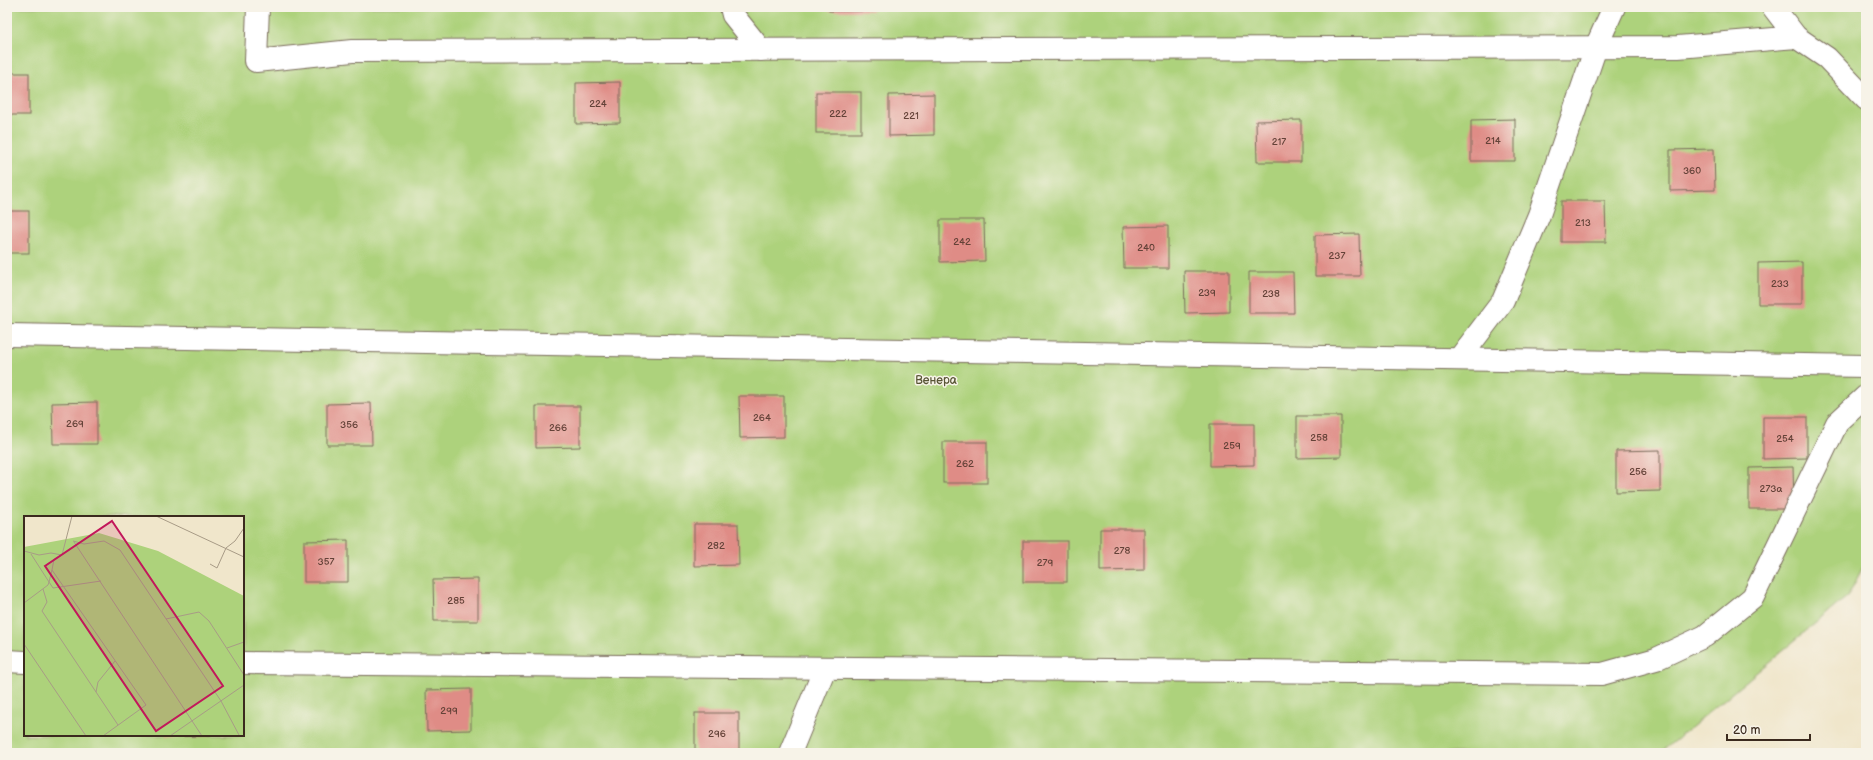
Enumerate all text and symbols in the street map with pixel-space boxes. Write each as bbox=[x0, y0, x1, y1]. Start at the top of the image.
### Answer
house number: 224 bbox=[589, 98, 607, 110]
house number: 222 bbox=[829, 108, 847, 120]
house number: 221 bbox=[903, 110, 919, 122]
house number: 214 bbox=[1485, 135, 1501, 147]
house number: 217 bbox=[1272, 136, 1286, 148]
house number: 360 bbox=[1683, 165, 1701, 177]
house number: 213 bbox=[1575, 217, 1591, 229]
house number: 242 bbox=[953, 236, 971, 248]
house number: 240 bbox=[1137, 242, 1155, 254]
house number: 237 bbox=[1329, 250, 1345, 262]
house number: 233 bbox=[1771, 278, 1789, 290]
house number: 239 bbox=[1198, 287, 1216, 299]
house number: 238 bbox=[1262, 288, 1280, 300]
park label: Венера bbox=[915, 373, 957, 388]
house number: 264 bbox=[753, 412, 771, 424]
house number: 269 bbox=[66, 418, 84, 430]
house number: 356 bbox=[340, 419, 358, 431]
house number: 266 bbox=[549, 422, 567, 434]
house number: 258 bbox=[1310, 432, 1328, 444]
house number: 254 bbox=[1776, 433, 1794, 445]
house number: 259 bbox=[1223, 440, 1241, 452]
house number: 262 bbox=[956, 458, 974, 470]
house number: 256 bbox=[1629, 466, 1647, 478]
house number: 273а bbox=[1760, 483, 1783, 495]
inset map bbox=[24, 516, 244, 736]
house number: 282 bbox=[707, 540, 725, 552]
house number: 278 bbox=[1114, 545, 1130, 557]
house number: 357 bbox=[318, 556, 334, 568]
house number: 279 bbox=[1037, 557, 1054, 569]
house number: 285 bbox=[447, 595, 465, 607]
house number: 299 bbox=[440, 705, 458, 717]
scale bar bbox=[1727, 716, 1810, 742]
text: 20 m bbox=[1733, 723, 1760, 738]
house number: 296 bbox=[708, 728, 726, 740]

